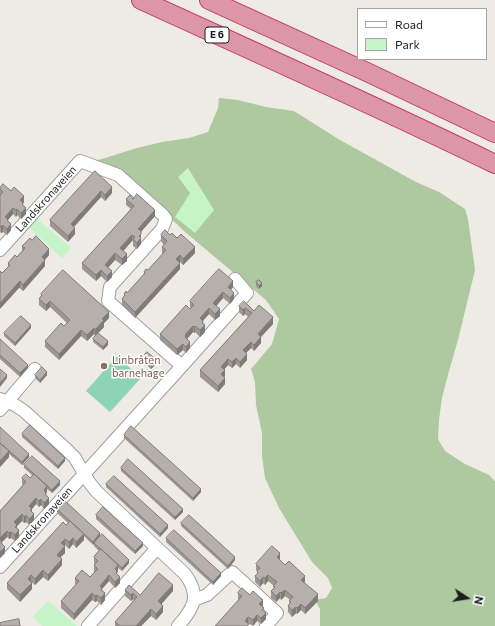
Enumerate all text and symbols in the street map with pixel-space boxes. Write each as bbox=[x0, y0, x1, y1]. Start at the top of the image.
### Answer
legend bbox=[357, 8, 487, 60]
text: Road bbox=[395, 17, 423, 31]
road number: E 6 bbox=[205, 27, 229, 43]
text: Park bbox=[395, 37, 420, 51]
street label: Landskronaveien bbox=[13, 163, 79, 235]
place label: Linbråten barnehage bbox=[112, 353, 164, 379]
marker: Linbråten barnehage bbox=[99, 361, 109, 371]
street label: Landskronaveien bbox=[9, 484, 75, 556]
north arrow bbox=[447, 578, 487, 618]
text: N bbox=[472, 595, 486, 606]

